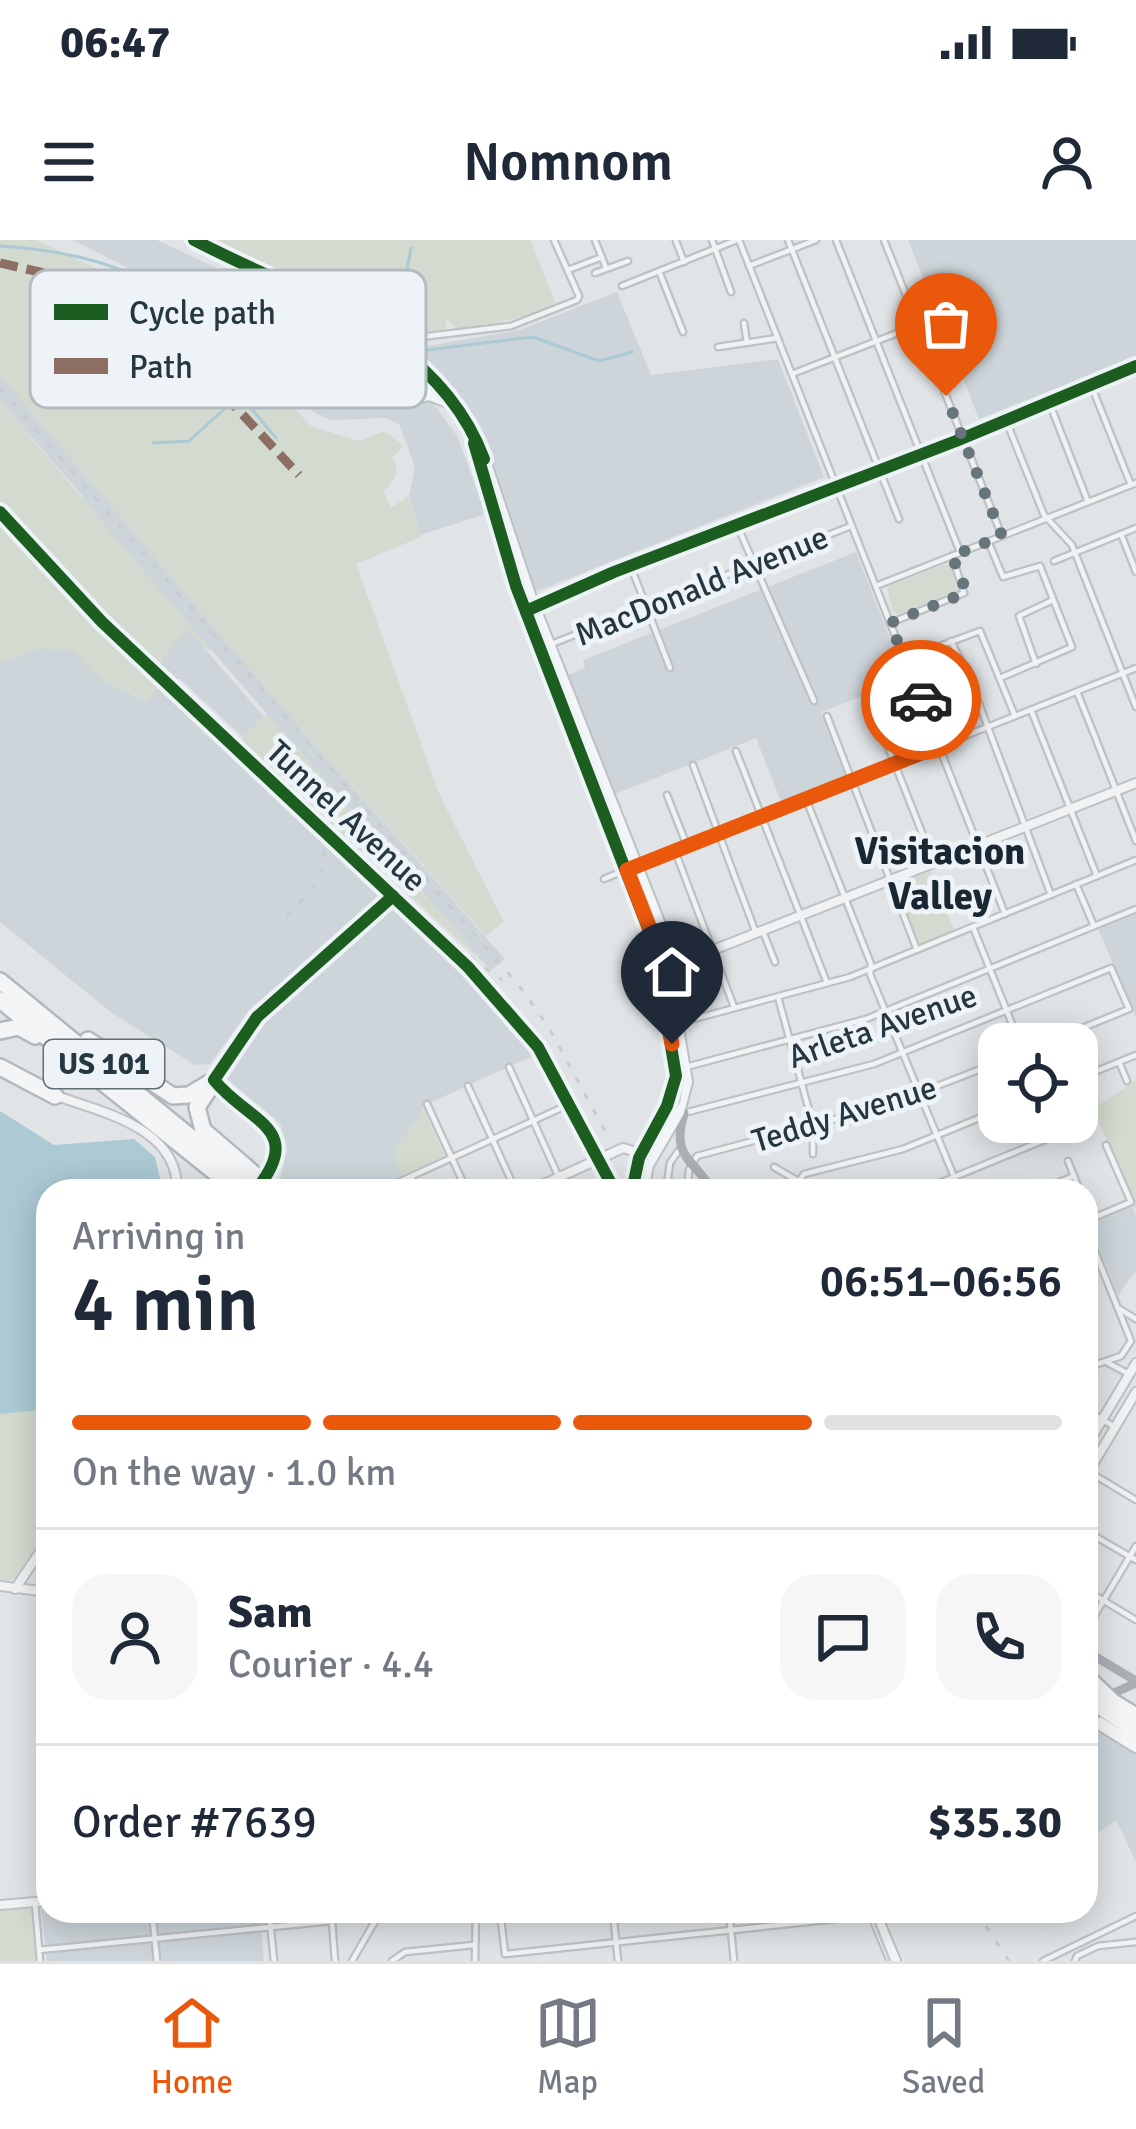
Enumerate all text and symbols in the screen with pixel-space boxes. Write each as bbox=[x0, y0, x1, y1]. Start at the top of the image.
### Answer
text: 06:47 bbox=[60, 15, 170, 70]
icon: menu bbox=[36, 129, 102, 195]
text: Nomnom bbox=[463, 129, 673, 196]
icon: person bbox=[1034, 129, 1100, 195]
legend bbox=[30, 270, 426, 408]
pin bbox=[895, 273, 997, 396]
icon: bag bbox=[913, 291, 979, 357]
text: Cycle path bbox=[129, 293, 276, 334]
text: Path bbox=[129, 347, 193, 388]
street label: MacDonald Avenue bbox=[569, 517, 834, 656]
courier bbox=[861, 640, 981, 760]
icon: car bbox=[888, 667, 954, 733]
street label: Tunnel Avenue bbox=[257, 731, 435, 901]
district label: Visitacion Valley bbox=[855, 827, 1025, 920]
pin bbox=[621, 921, 723, 1044]
icon: home bbox=[639, 939, 705, 1005]
street label: Arleta Avenue bbox=[783, 975, 982, 1078]
map controls bbox=[978, 1023, 1098, 1143]
button: locate bbox=[978, 1023, 1098, 1143]
road number: US 101 bbox=[44, 1040, 164, 1088]
street label: Teddy Avenue bbox=[747, 1067, 942, 1162]
text: Arriving in bbox=[72, 1212, 246, 1260]
text: 06:51–06:56 bbox=[820, 1254, 1062, 1309]
text: 4 min bbox=[72, 1257, 259, 1353]
text: On the way · 1.0 km bbox=[72, 1448, 396, 1496]
button: person bbox=[72, 1574, 198, 1700]
button: chat bbox=[780, 1574, 906, 1700]
button: phone bbox=[936, 1574, 1062, 1700]
text: Sam bbox=[228, 1585, 313, 1640]
text: Courier · 4.4 bbox=[228, 1640, 434, 1688]
text: Order #7639 bbox=[72, 1795, 317, 1850]
text: $35.30 bbox=[928, 1795, 1062, 1850]
tab: Home bbox=[151, 1990, 233, 2103]
tab: Map bbox=[535, 1990, 601, 2103]
tab: Saved bbox=[902, 1990, 985, 2103]

